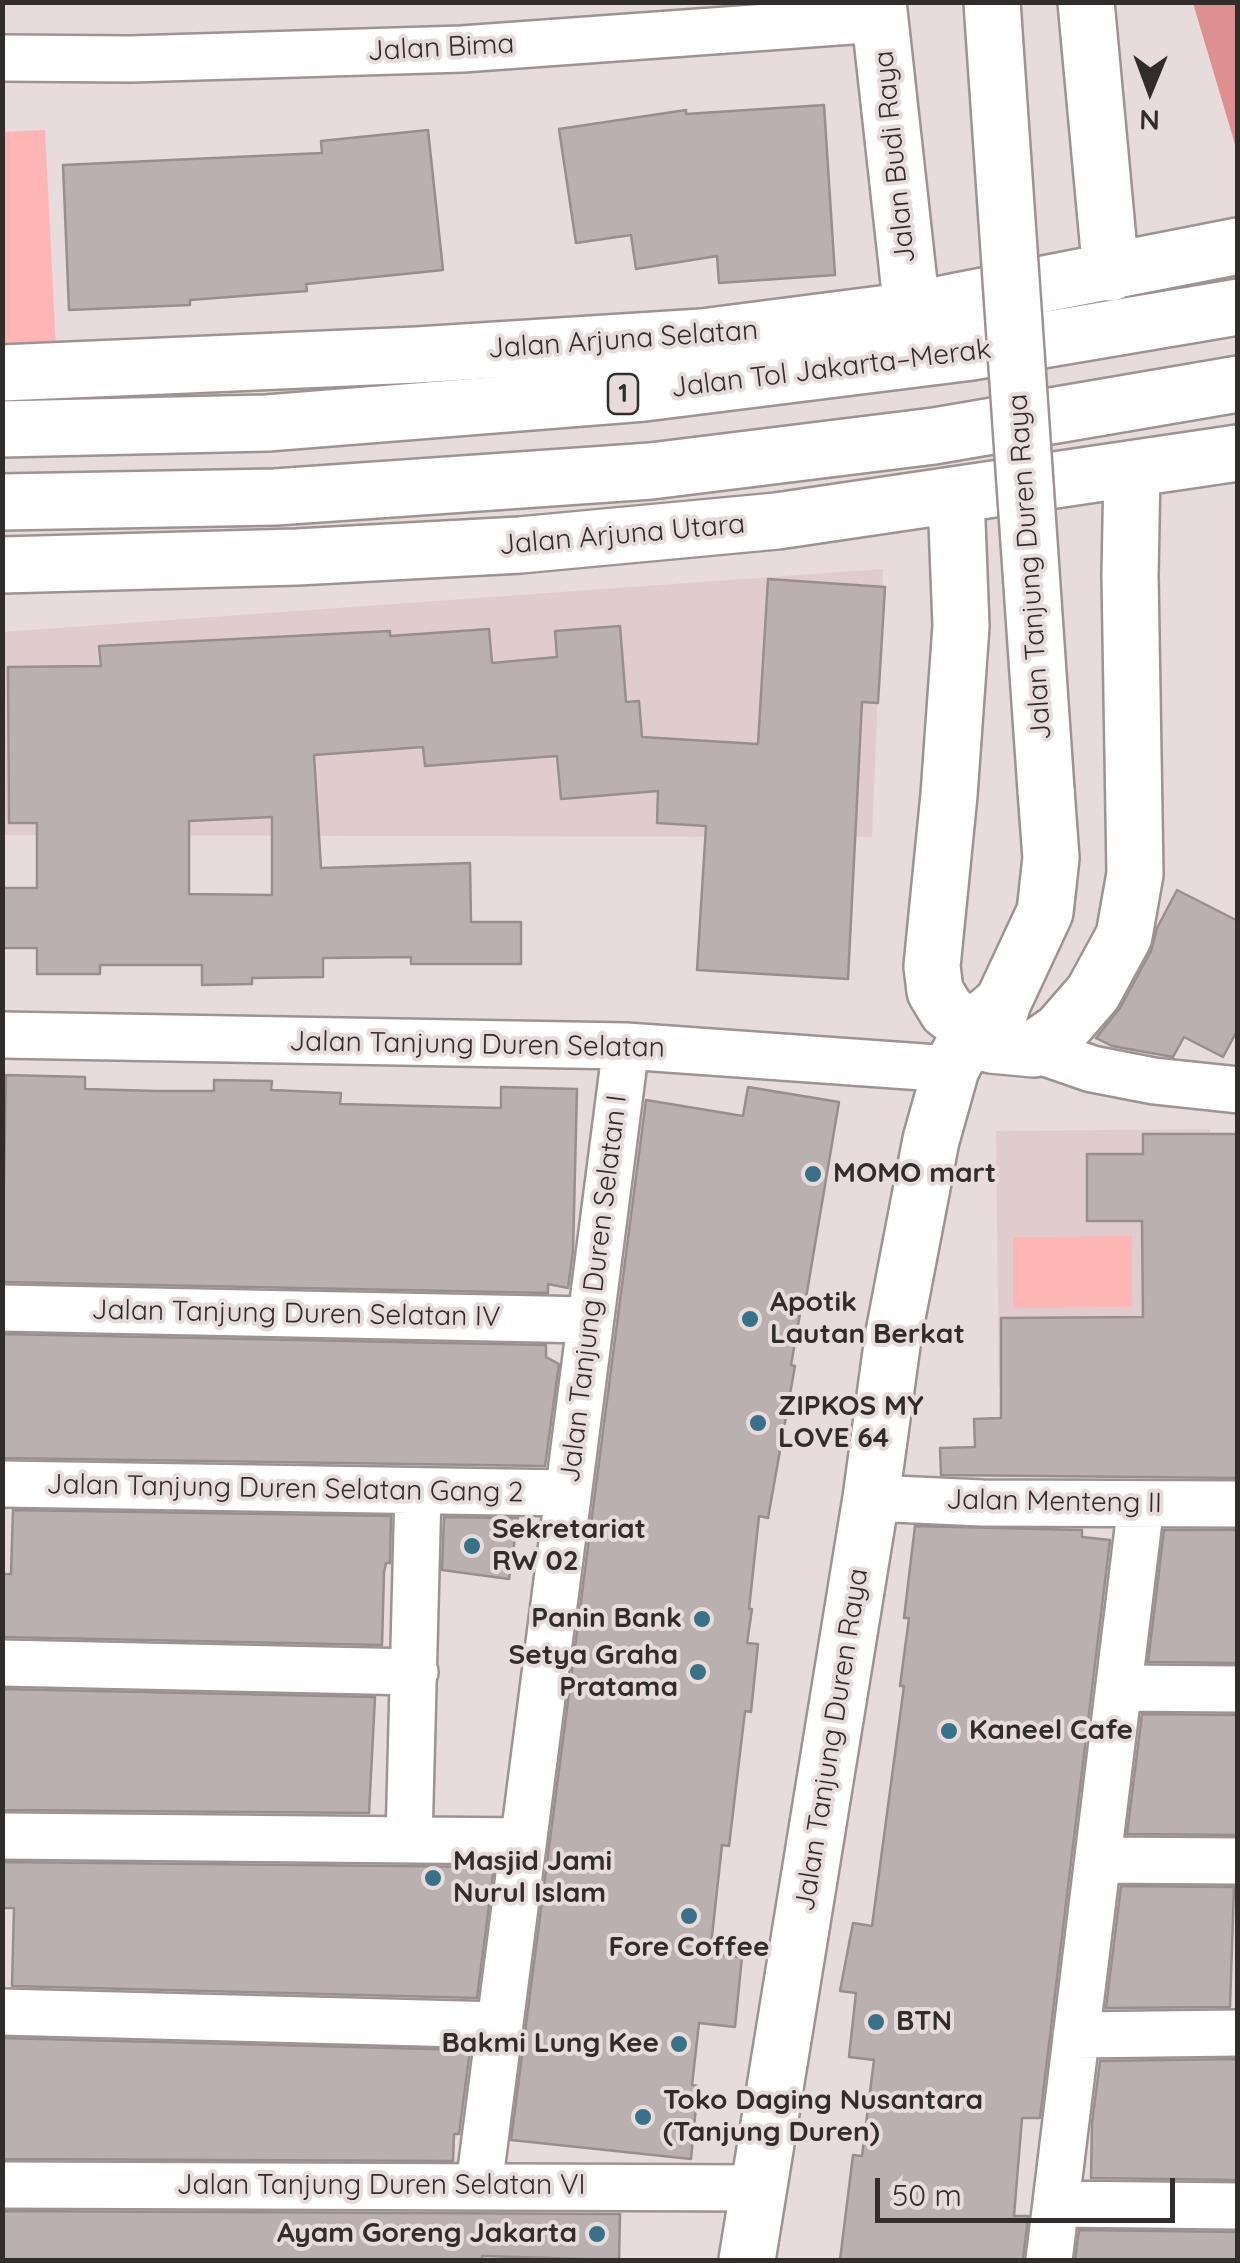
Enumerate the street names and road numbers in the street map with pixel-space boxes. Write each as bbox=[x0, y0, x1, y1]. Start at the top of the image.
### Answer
street label: Jalan Bima bbox=[367, 27, 515, 69]
street label: Jalan Budi Raya bbox=[867, 49, 923, 265]
street label: Jalan Arjuna Selatan bbox=[487, 314, 759, 366]
street label: Jalan Tol Jakarta–Merak bbox=[669, 333, 993, 405]
road number: 1 bbox=[608, 374, 638, 414]
street label: Jalan Tanjung Duren Raya bbox=[1001, 393, 1059, 741]
street label: Jalan Arjuna Utara bbox=[498, 508, 746, 562]
street label: Jalan Tanjung Duren Selatan bbox=[289, 1025, 665, 1065]
street label: Jalan Tanjung Duren Selatan I bbox=[554, 1093, 634, 1485]
street label: Jalan Tanjung Duren Selatan IV bbox=[91, 1294, 501, 1334]
street label: Jalan Tanjung Duren Selatan Gang 2 bbox=[46, 1468, 524, 1510]
street label: Jalan Menteng II bbox=[946, 1483, 1162, 1521]
street label: Jalan Tanjung Duren Raya bbox=[788, 1566, 876, 1914]
street label: Jalan Tanjung Duren Selatan VI bbox=[176, 2169, 586, 2203]

